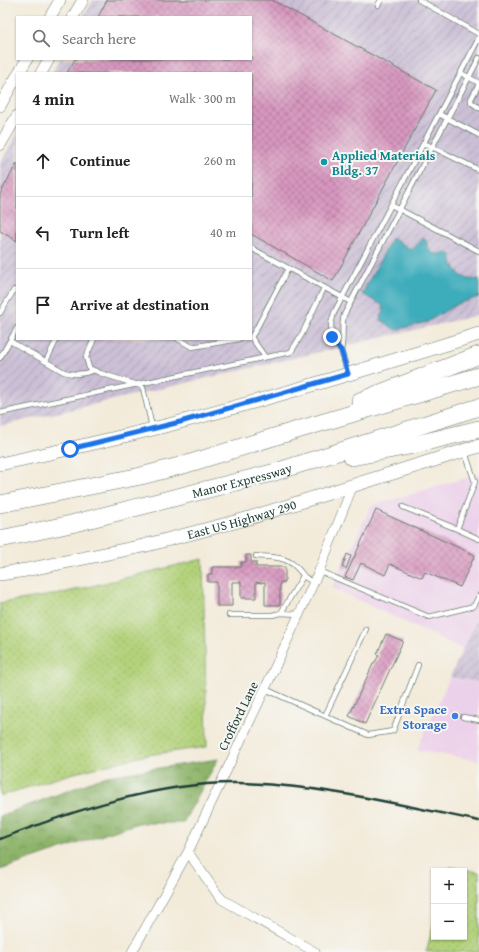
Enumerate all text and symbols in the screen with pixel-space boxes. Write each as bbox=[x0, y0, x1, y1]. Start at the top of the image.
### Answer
search box bbox=[16, 16, 252, 60]
icon: search bbox=[30, 27, 52, 49]
text: Search here bbox=[62, 28, 136, 49]
text: 4 min bbox=[32, 86, 74, 111]
text: Walk · 300 m bbox=[169, 89, 236, 108]
place label: Applied Materials Bldg. 37 bbox=[332, 146, 436, 180]
icon: ahead bbox=[32, 150, 54, 172]
text: Continue bbox=[70, 150, 131, 171]
text: 260 m bbox=[204, 151, 236, 170]
marker: Applied Materials Bldg. 37 bbox=[319, 157, 329, 167]
icon: left bbox=[32, 222, 54, 244]
text: Turn left bbox=[70, 222, 129, 243]
text: 40 m bbox=[210, 223, 236, 242]
icon: arrive bbox=[32, 294, 54, 316]
text: Arrive at destination bbox=[70, 294, 209, 315]
route end bbox=[323, 328, 341, 346]
route start bbox=[61, 440, 79, 458]
street label: Manor Expressway bbox=[190, 458, 295, 502]
street label: East US Highway 290 bbox=[185, 494, 299, 544]
street label: Crofford Lane bbox=[213, 678, 263, 754]
place label: Extra Space Storage bbox=[380, 700, 447, 734]
marker: Extra Space Storage bbox=[450, 711, 460, 721]
map controls bbox=[431, 868, 467, 940]
button: + bbox=[431, 868, 467, 904]
button: − bbox=[431, 904, 467, 940]

